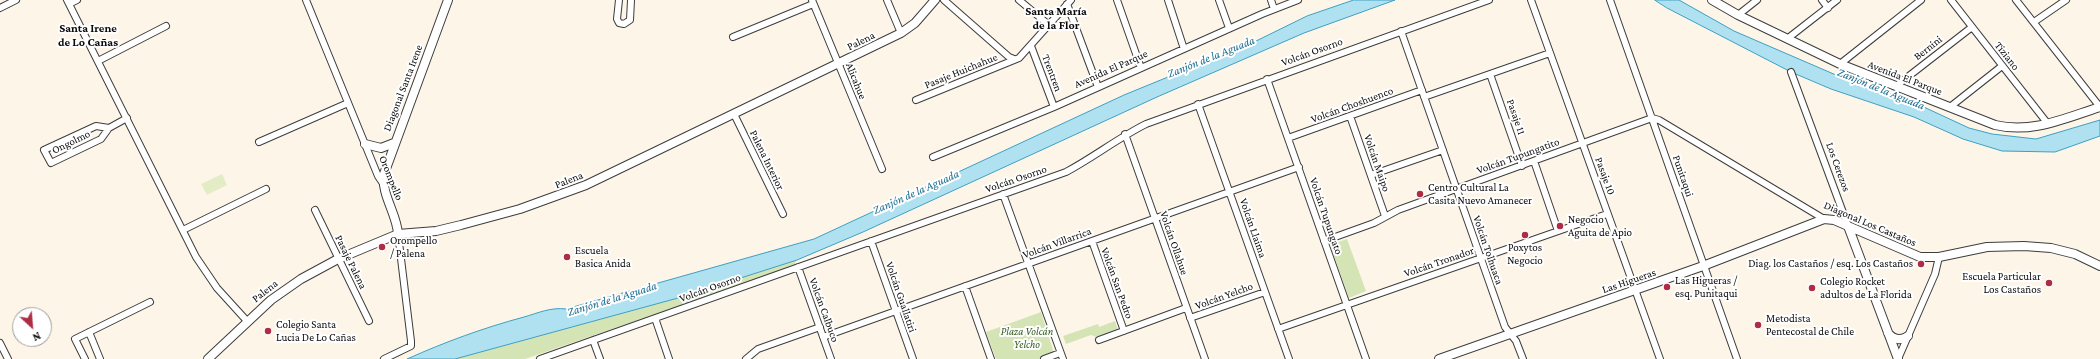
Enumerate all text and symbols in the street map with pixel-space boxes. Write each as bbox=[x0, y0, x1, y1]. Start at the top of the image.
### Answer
district label: Santa María de la Flor bbox=[1025, 4, 1087, 32]
district label: Santa Irene de Lo Cañas bbox=[58, 21, 118, 49]
street label: Palena bbox=[845, 29, 877, 53]
water label: Zanjón de la Aguada bbox=[1165, 33, 1257, 81]
street label: Bernini bbox=[1911, 33, 1945, 63]
street label: Volcán Osorno bbox=[1280, 35, 1344, 69]
street label: Tiziano bbox=[1992, 39, 2022, 73]
street label: Diagonal Santa Irene bbox=[380, 43, 426, 133]
street label: Avenida El Parque bbox=[1072, 47, 1150, 91]
street label: Pasaje Huichahue bbox=[923, 50, 999, 92]
street label: Trentren bbox=[1039, 53, 1065, 93]
street label: Avenida El Parque bbox=[1866, 58, 1944, 98]
street label: Alicahue bbox=[843, 61, 869, 101]
water label: Zanjón de la Aguada bbox=[1835, 65, 1927, 113]
street label: Volcán Choshuenco bbox=[1309, 84, 1395, 126]
street label: Pasaje 11 bbox=[1504, 97, 1528, 137]
street label: Ongolmo bbox=[50, 127, 92, 157]
street label: Palena Interior bbox=[747, 128, 787, 192]
street label: Volcán Maipo bbox=[1361, 132, 1393, 194]
street label: Volcán Tupungatito bbox=[1475, 135, 1561, 177]
street label: Los Cerezos bbox=[1823, 141, 1853, 193]
street label: Punitaqui bbox=[1670, 153, 1696, 199]
street label: Orompello bbox=[376, 154, 406, 202]
street label: Pasaje 10 bbox=[1592, 155, 1618, 197]
street label: Volcán Osorno bbox=[983, 162, 1049, 196]
water label: Zanjón de la Aguada bbox=[871, 167, 961, 217]
street label: Palena bbox=[553, 169, 585, 191]
street label: Volcán Tupungato bbox=[1307, 176, 1345, 256]
place label: Centro Cultural La Casita Nuevo Amanecer bbox=[1428, 181, 1532, 207]
marker: Centro Cultural La Casita Nuevo Amanecer bbox=[1415, 189, 1425, 199]
street label: Volcán Llaima bbox=[1237, 197, 1269, 259]
street label: Diagonal Los Castaños bbox=[1822, 198, 1918, 250]
street label: Volcán Ollahue bbox=[1157, 209, 1191, 277]
place label: Negocio Aguita de Apio bbox=[1568, 213, 1632, 239]
street label: Volcán Tolhuaca bbox=[1470, 214, 1506, 286]
marker: Negocio Aguita de Apio bbox=[1555, 221, 1565, 231]
street label: Volcán Villarrica bbox=[1021, 224, 1093, 262]
marker: Poxytos Negocio bbox=[1520, 230, 1530, 240]
street label: Pasaje Palena bbox=[332, 233, 370, 291]
place label: Orompello / Palena bbox=[390, 234, 437, 260]
place label: Poxytos Negocio bbox=[1507, 241, 1543, 267]
marker: Orompello / Palena bbox=[377, 242, 387, 252]
place label: Escuela Basica Anida bbox=[575, 244, 631, 270]
street label: Volcán Tronador bbox=[1402, 244, 1476, 280]
street label: Volcán San Pedro bbox=[1098, 245, 1136, 321]
marker: Escuela Basica Anida bbox=[562, 252, 572, 262]
place label: Diag. los Castaños / esq. Los Castaños bbox=[1748, 257, 1913, 271]
marker: Diag. los Castaños / esq. Los Castaños bbox=[1916, 259, 1926, 269]
street label: Volcán Guallatiri bbox=[883, 260, 919, 334]
street label: Las Higueras bbox=[1600, 266, 1658, 296]
place label: Escuela Particular Los Castaños bbox=[1962, 270, 2041, 296]
street label: Volcán Osorno bbox=[678, 271, 742, 305]
place label: Las Higueras / esq. Punitaqui bbox=[1675, 274, 1737, 300]
place label: Colegio Rocket adultos de La Florida bbox=[1820, 275, 1912, 301]
street label: Volcán Calbuco bbox=[806, 276, 842, 344]
street label: Palena bbox=[249, 277, 281, 305]
marker: Escuela Particular Los Castaños bbox=[2044, 278, 2054, 288]
water label: Zanjón de la Aguada bbox=[566, 279, 658, 319]
street label: Volcán Yelcho bbox=[1193, 279, 1255, 313]
marker: Las Higueras / esq. Punitaqui bbox=[1662, 282, 1672, 292]
marker: Colegio Rocket adultos de La Florida bbox=[1807, 283, 1817, 293]
north arrow bbox=[12, 307, 52, 347]
place label: Metodista Pentecostal de Chile bbox=[1766, 312, 1854, 338]
place label: Colegio Santa Lucia De Lo Cañas bbox=[276, 318, 356, 344]
marker: Metodista Pentecostal de Chile bbox=[1753, 320, 1763, 330]
park label: Plaza Volcán Yelcho bbox=[1001, 325, 1053, 351]
marker: Colegio Santa Lucia De Lo Cañas bbox=[263, 326, 273, 336]
text: N bbox=[31, 330, 43, 344]

